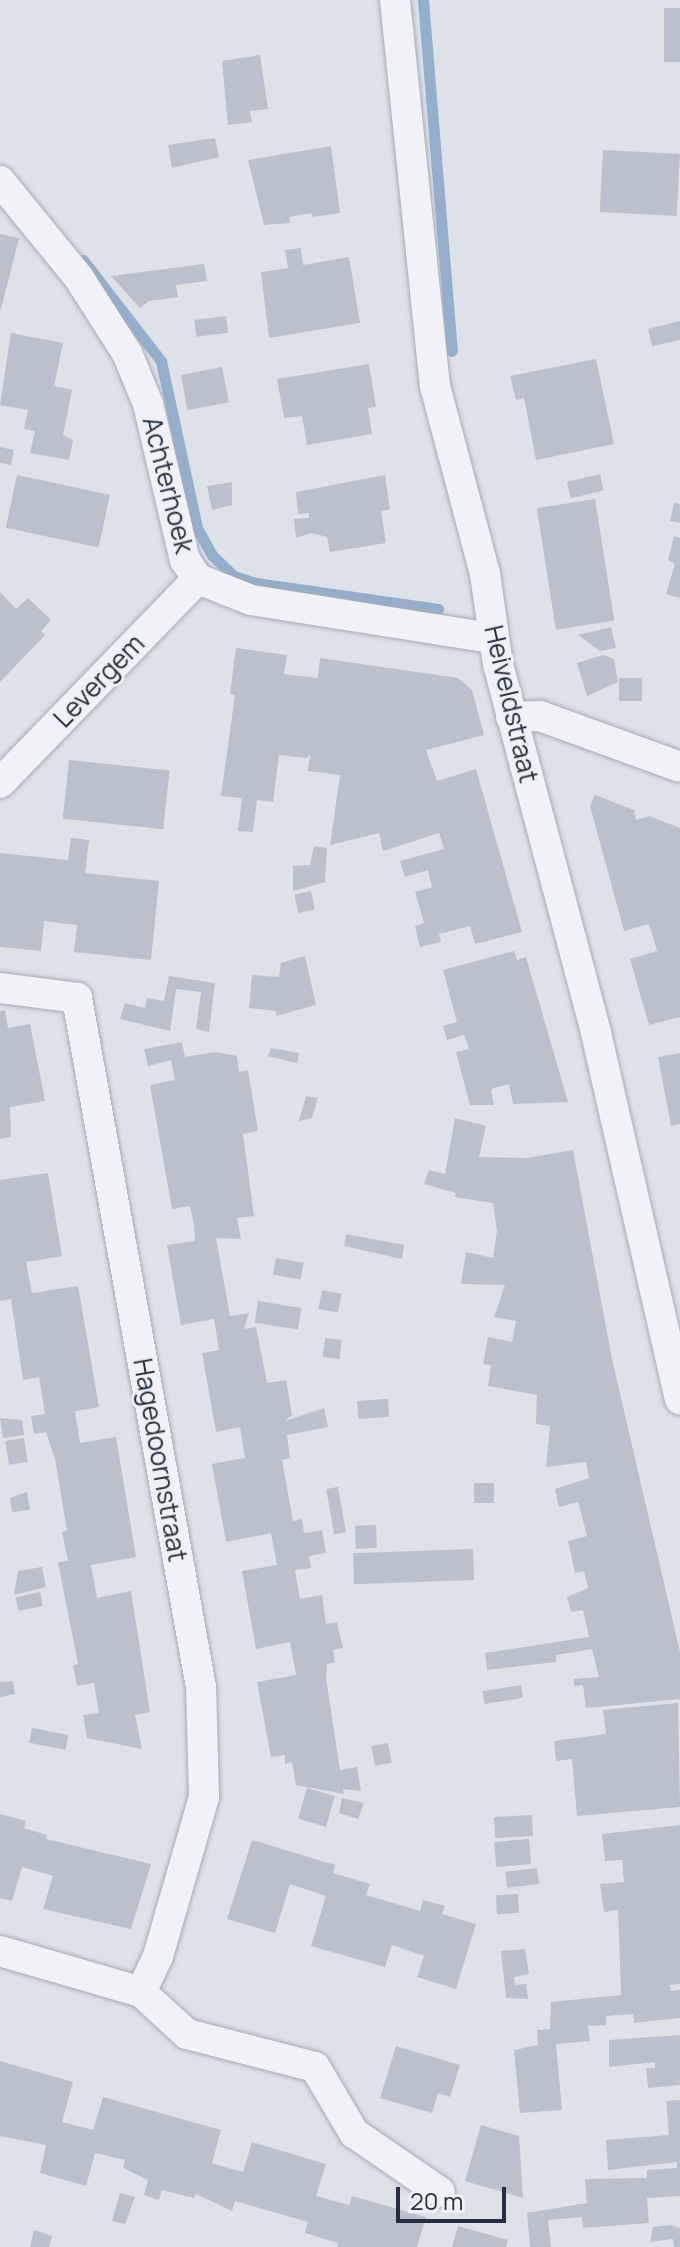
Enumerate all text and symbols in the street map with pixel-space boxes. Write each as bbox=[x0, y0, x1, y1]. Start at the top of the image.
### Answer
street label: Achterhoek bbox=[136, 413, 200, 557]
street label: Heiveldstraat bbox=[478, 622, 544, 786]
street label: Levergem bbox=[47, 628, 151, 734]
street label: Hagedoornstraat bbox=[127, 1356, 193, 1564]
scale bar bbox=[400, 2171, 510, 2221]
text: 20 m bbox=[410, 2184, 463, 2217]

